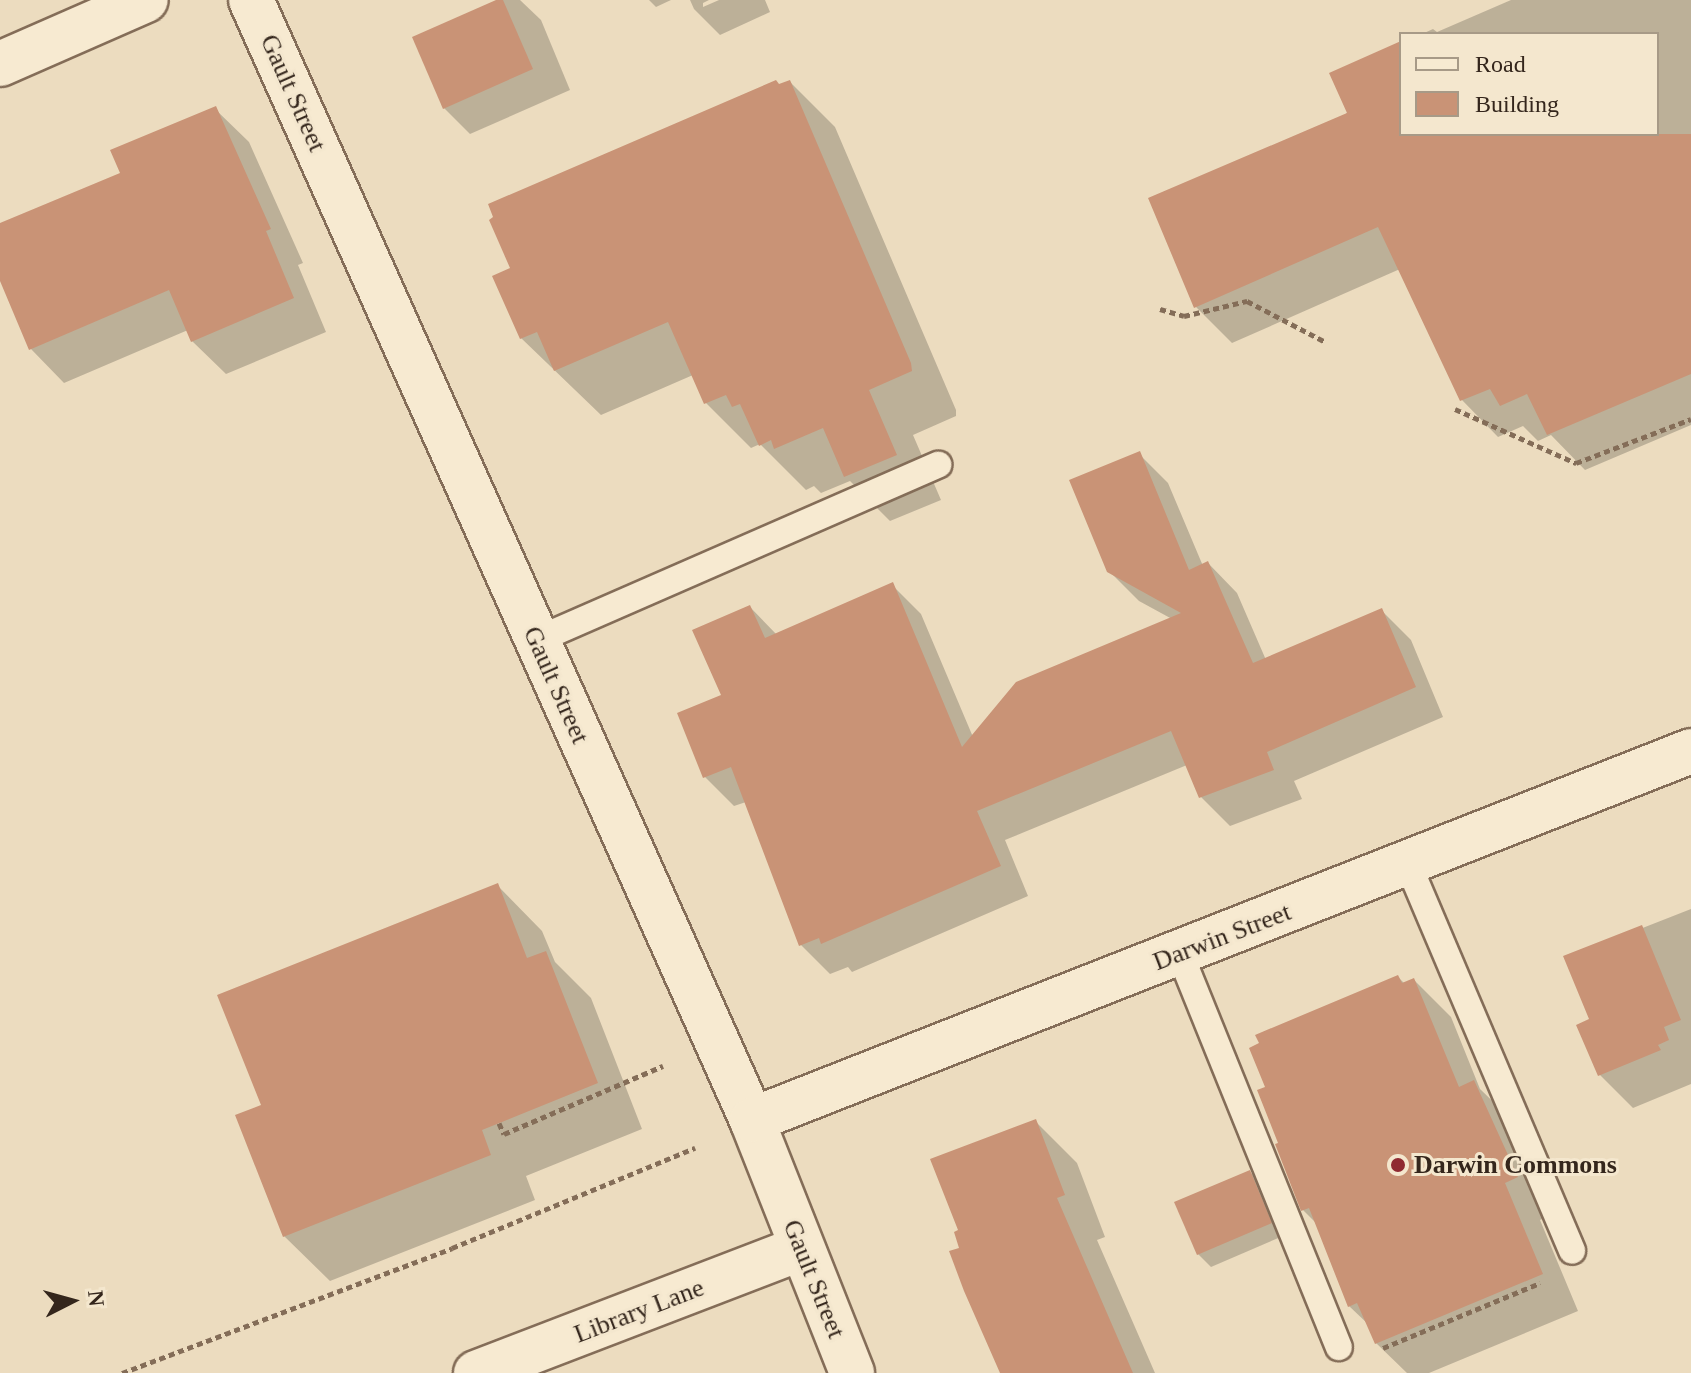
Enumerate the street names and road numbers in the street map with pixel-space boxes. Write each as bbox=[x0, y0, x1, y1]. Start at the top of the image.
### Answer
street label: Gault Street bbox=[253, 30, 333, 156]
street label: Gault Street bbox=[516, 622, 596, 748]
street label: Darwin Street bbox=[1149, 896, 1295, 978]
street label: Gault Street bbox=[776, 1215, 852, 1343]
street label: Library Lane bbox=[570, 1272, 708, 1350]

